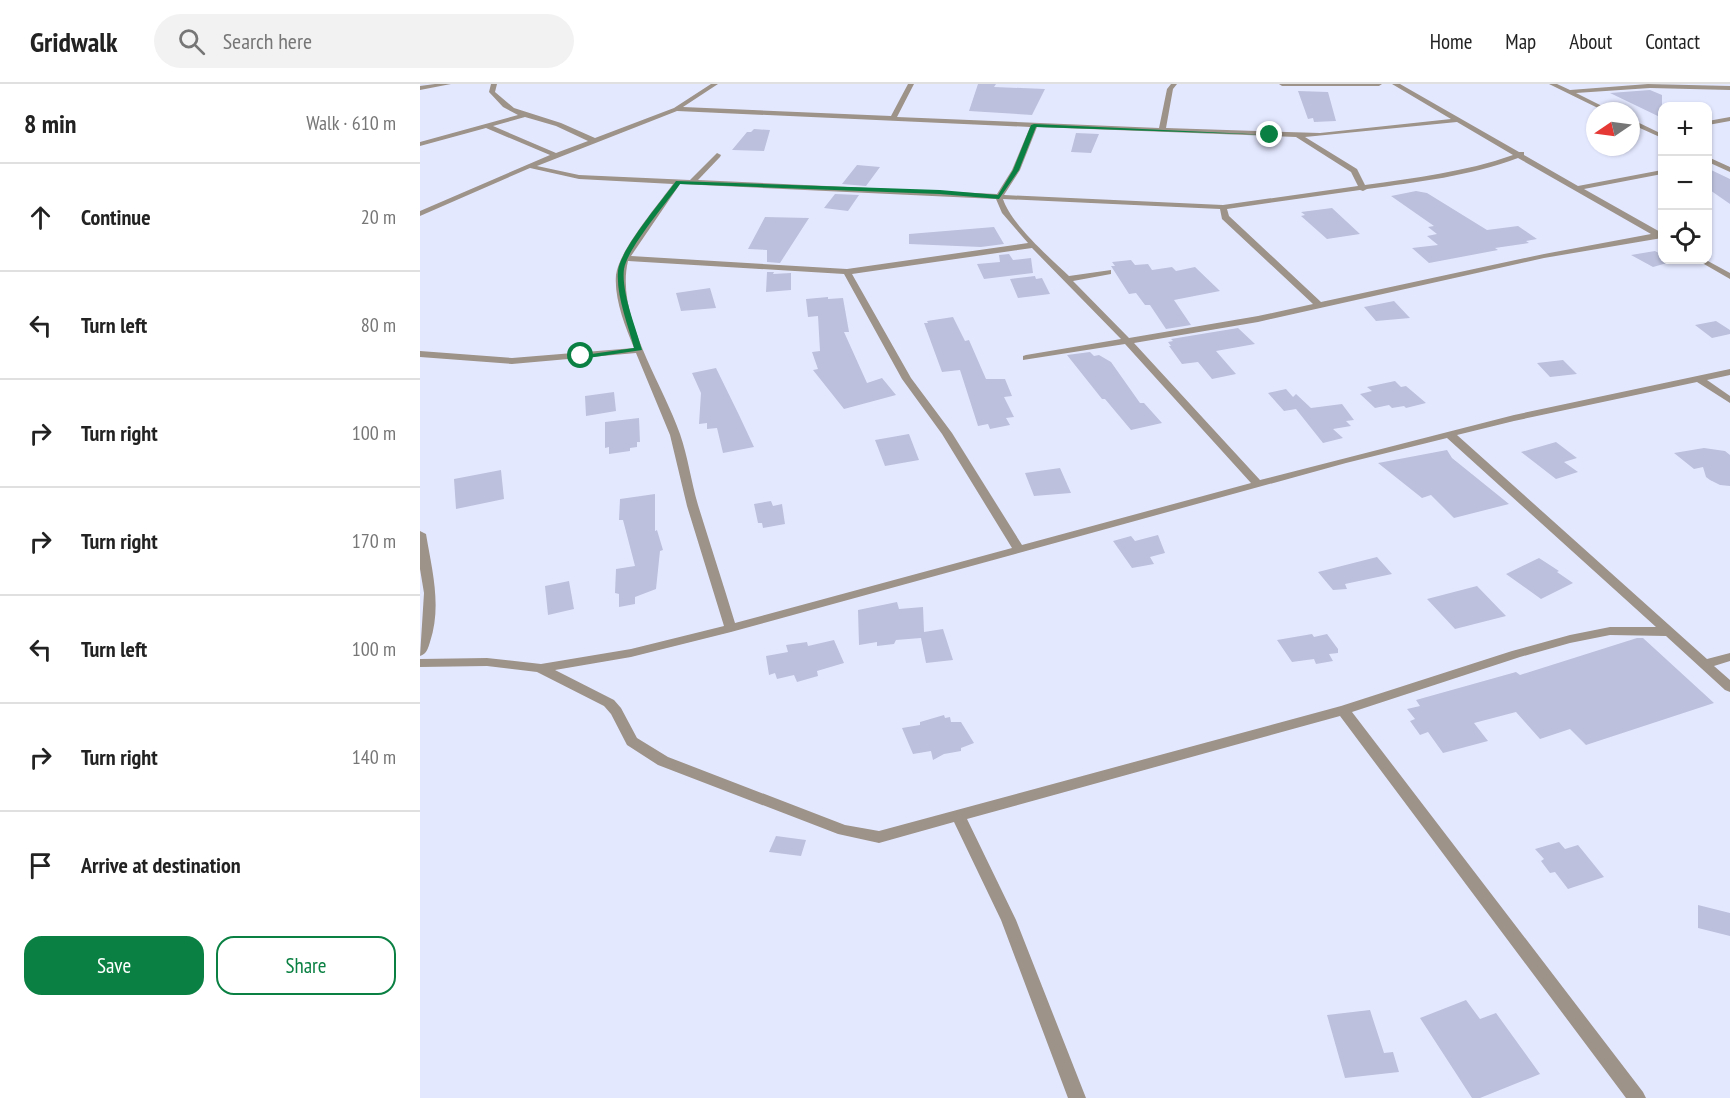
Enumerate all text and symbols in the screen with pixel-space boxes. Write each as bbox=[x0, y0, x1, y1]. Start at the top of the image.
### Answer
search box bbox=[154, 14, 574, 68]
text: Gridwalk bbox=[30, 23, 118, 60]
icon: search bbox=[175, 25, 208, 58]
text: Search here bbox=[223, 27, 312, 55]
text: Home bbox=[1430, 28, 1472, 55]
text: Map bbox=[1505, 28, 1536, 55]
text: About bbox=[1569, 28, 1612, 55]
text: Contact bbox=[1645, 28, 1700, 55]
north arrow bbox=[1586, 102, 1640, 156]
map controls bbox=[1658, 102, 1712, 264]
button: + bbox=[1658, 102, 1712, 156]
text: 8 min bbox=[24, 107, 77, 140]
text: Walk · 610 m bbox=[306, 110, 396, 136]
route end bbox=[1256, 121, 1282, 147]
button: − bbox=[1658, 156, 1712, 210]
icon: ahead bbox=[24, 201, 57, 234]
text: Continue bbox=[81, 203, 151, 231]
text: 20 m bbox=[361, 204, 396, 230]
button: locate bbox=[1658, 210, 1712, 264]
icon: left bbox=[24, 309, 57, 342]
text: Turn left bbox=[81, 311, 147, 339]
text: 80 m bbox=[361, 312, 396, 338]
route start bbox=[567, 342, 593, 368]
icon: right bbox=[24, 417, 57, 450]
text: Turn right bbox=[81, 419, 158, 447]
text: 100 m bbox=[352, 420, 396, 446]
icon: right bbox=[24, 525, 57, 558]
text: Turn right bbox=[81, 527, 158, 555]
text: 170 m bbox=[352, 528, 396, 554]
icon: left bbox=[24, 633, 57, 666]
text: Turn left bbox=[81, 635, 147, 663]
text: 100 m bbox=[352, 636, 396, 662]
icon: right bbox=[24, 741, 57, 774]
text: Turn right bbox=[81, 743, 158, 771]
text: 140 m bbox=[352, 744, 396, 770]
icon: arrive bbox=[24, 849, 57, 882]
text: Arrive at destination bbox=[81, 851, 241, 879]
button: Save bbox=[24, 936, 204, 995]
button: Share bbox=[216, 936, 396, 995]

